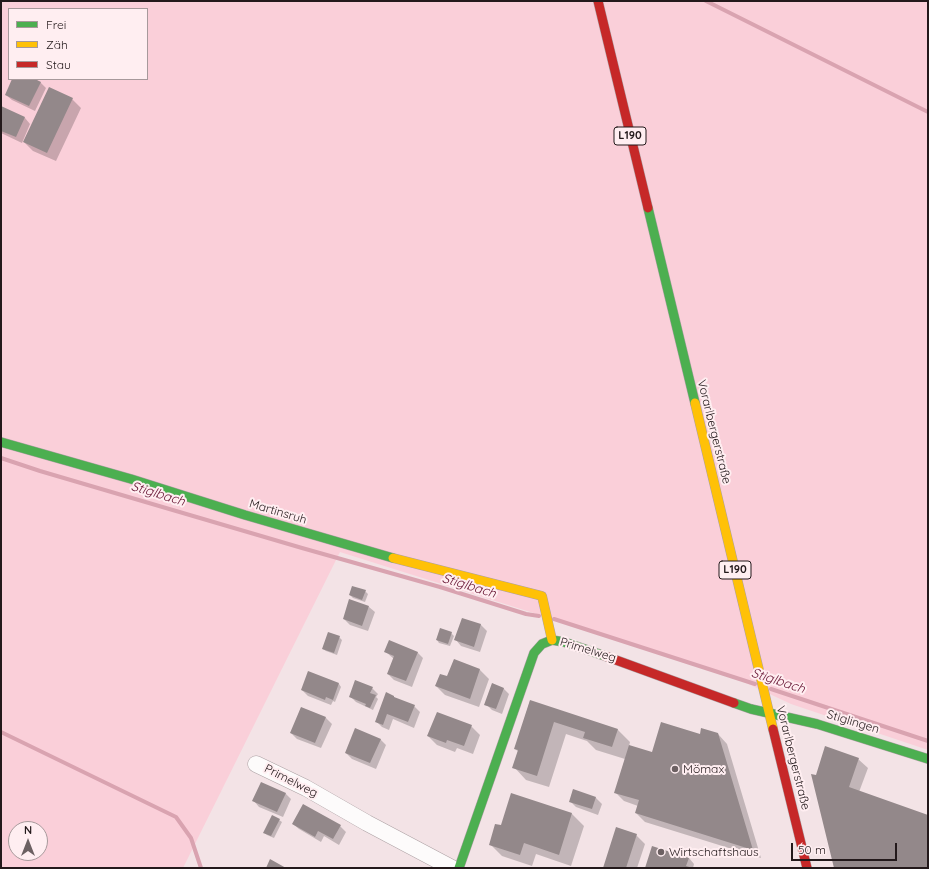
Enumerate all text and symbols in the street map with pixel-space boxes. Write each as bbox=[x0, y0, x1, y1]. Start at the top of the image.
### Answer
legend bbox=[8, 8, 148, 80]
text: Frei bbox=[46, 17, 66, 32]
text: Zäh bbox=[46, 37, 68, 52]
text: Stau bbox=[46, 57, 71, 72]
road number: L190 bbox=[614, 127, 646, 145]
street label: Vorarlbergerstraße bbox=[694, 378, 734, 486]
water label: Stiglbach bbox=[129, 478, 187, 510]
street label: Martinsruh bbox=[248, 496, 308, 528]
road number: L190 bbox=[719, 561, 751, 579]
water label: Stiglbach bbox=[440, 570, 498, 602]
street label: Primelweg bbox=[558, 635, 618, 665]
water label: Stiglbach bbox=[749, 665, 807, 697]
street label: Vorarlbergerstraße bbox=[773, 704, 813, 812]
street label: Stiglingen bbox=[825, 707, 881, 737]
street label: Primelweg bbox=[262, 761, 320, 801]
place label: Mömax bbox=[683, 762, 724, 776]
marker: Mömax bbox=[670, 764, 680, 774]
north arrow bbox=[8, 821, 48, 861]
text: N bbox=[24, 823, 32, 837]
scale bar bbox=[793, 835, 899, 861]
text: 50 m bbox=[798, 842, 826, 857]
place label: Wirtschaftshaus bbox=[669, 845, 759, 859]
marker: Wirtschaftshaus bbox=[656, 847, 666, 857]

